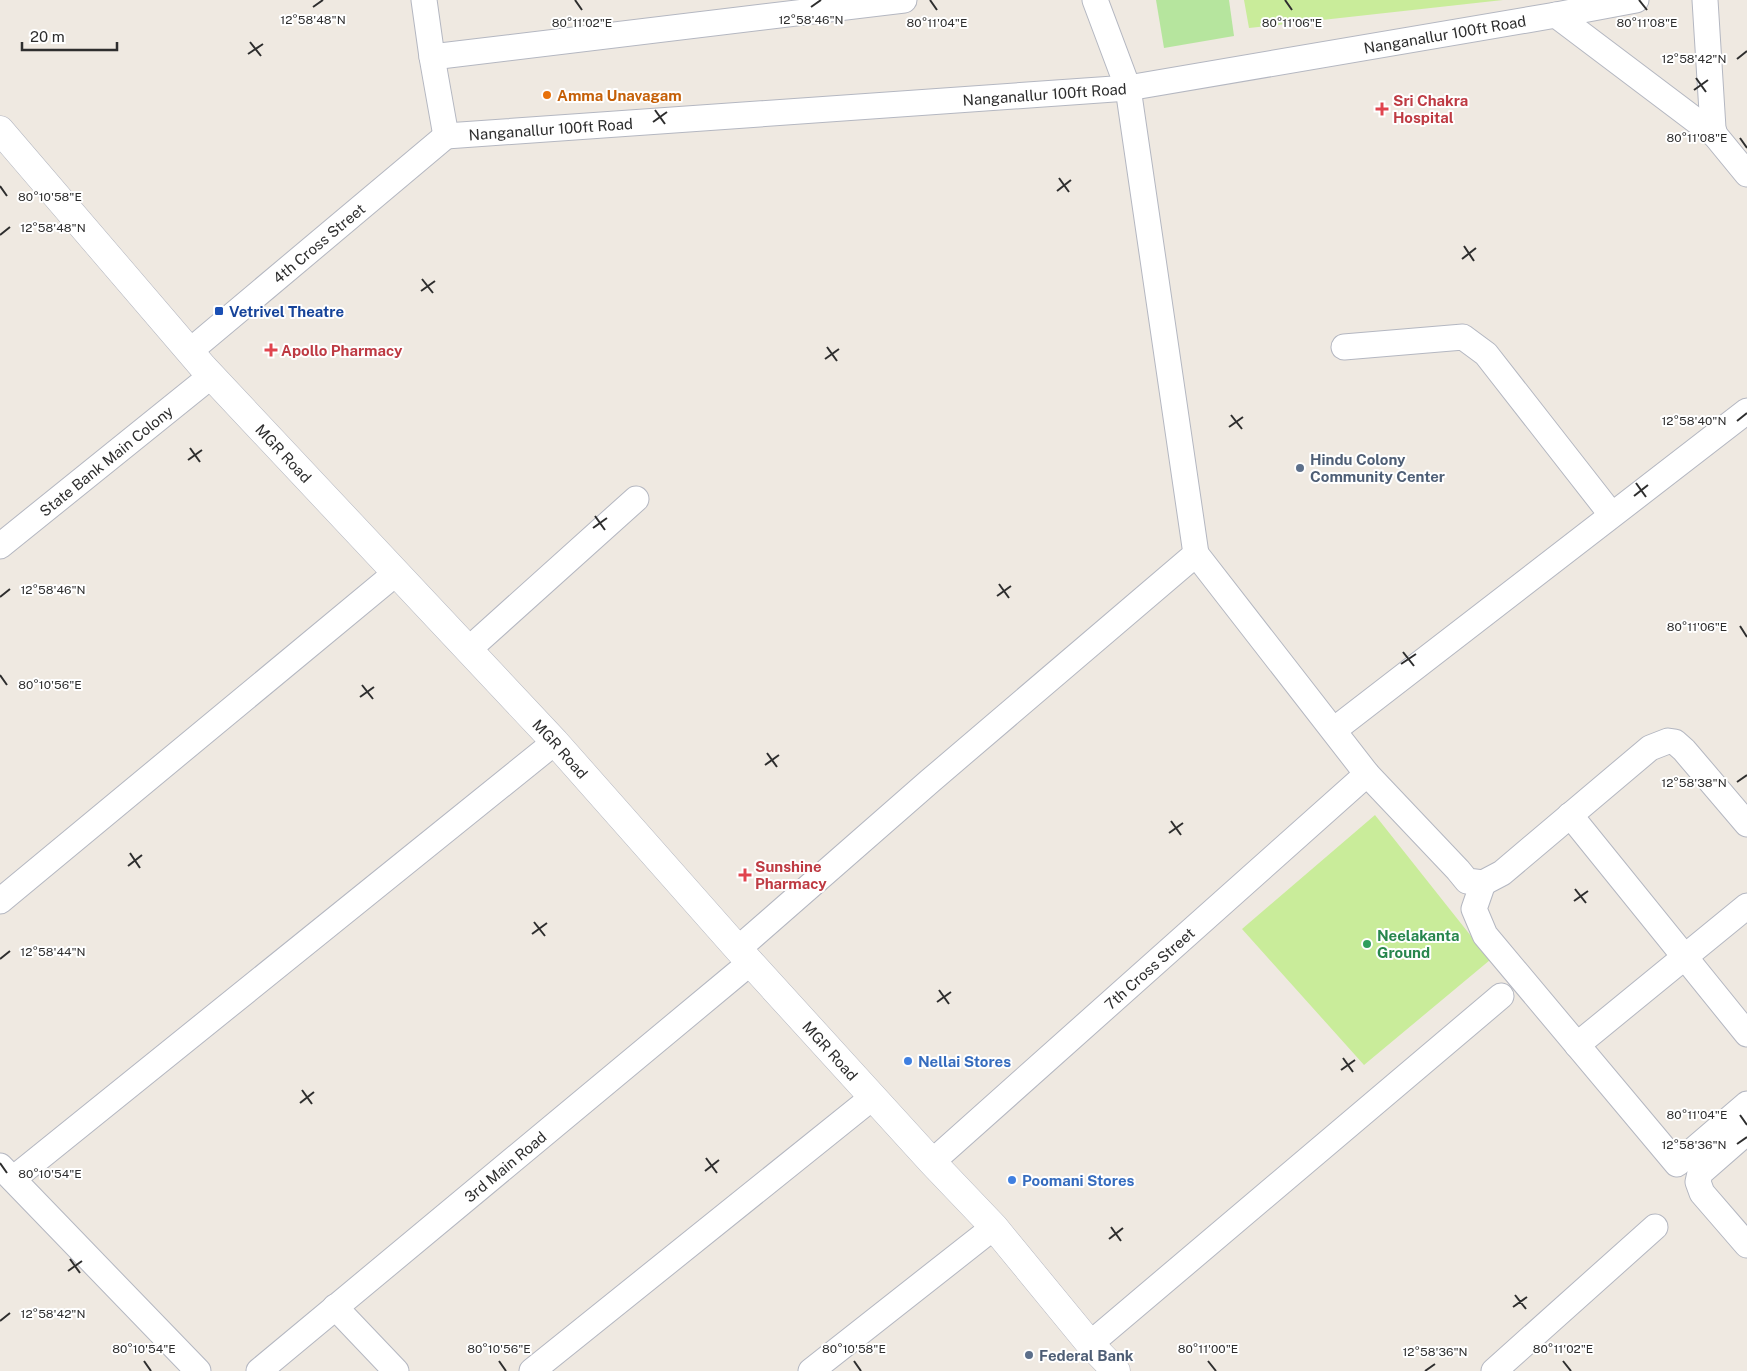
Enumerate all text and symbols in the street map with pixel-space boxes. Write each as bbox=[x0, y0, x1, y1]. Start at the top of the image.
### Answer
street label: Nanganallur 100ft Road bbox=[1362, 12, 1527, 56]
text: 12°58'48"N bbox=[280, 13, 346, 27]
text: 12°58'46"N bbox=[778, 13, 844, 27]
text: 80°11'02"E bbox=[552, 16, 612, 30]
text: 80°11'04"E bbox=[907, 16, 967, 30]
text: 80°11'06"E bbox=[1262, 16, 1322, 30]
text: 80°11'08"E bbox=[1617, 16, 1677, 30]
scale bar bbox=[22, 20, 118, 52]
text: 20 m bbox=[30, 28, 65, 45]
text: 12°58'42"N bbox=[1662, 52, 1726, 66]
street label: Nanganallur 100ft Road bbox=[962, 80, 1127, 108]
place label: Amma Unavagam bbox=[557, 87, 682, 104]
marker: Amma Unavagam bbox=[541, 89, 553, 101]
place label: Sri Chakra Hospital bbox=[1393, 92, 1468, 126]
marker: Sri Chakra Hospital bbox=[1375, 102, 1389, 116]
street label: Nanganallur 100ft Road bbox=[468, 114, 633, 143]
text: 80°11'08"E bbox=[1667, 131, 1727, 145]
text: 80°10'58"E bbox=[18, 190, 82, 204]
street label: 4th Cross Street bbox=[269, 199, 368, 286]
text: 12°58'48"N bbox=[20, 221, 86, 235]
place label: Vetrivel Theatre bbox=[229, 303, 344, 320]
marker: Vetrivel Theatre bbox=[213, 305, 225, 317]
place label: Apollo Pharmacy bbox=[281, 342, 403, 359]
marker: Apollo Pharmacy bbox=[265, 344, 277, 356]
street label: State Bank Main Colony bbox=[36, 402, 176, 519]
text: 12°58'40"N bbox=[1661, 414, 1727, 428]
street label: MGR Road bbox=[252, 420, 315, 486]
place label: Hindu Colony Community Center bbox=[1310, 451, 1445, 485]
marker: Hindu Colony Community Center bbox=[1294, 462, 1306, 474]
text: 12°58'46"N bbox=[20, 583, 86, 597]
text: 80°11'06"E bbox=[1667, 620, 1727, 634]
text: 80°10'56"E bbox=[18, 678, 82, 692]
street label: MGR Road bbox=[529, 716, 591, 782]
text: 12°58'38"N bbox=[1661, 776, 1727, 790]
place label: Sunshine Pharmacy bbox=[755, 858, 827, 892]
marker: Sunshine Pharmacy bbox=[739, 869, 751, 881]
street label: 7th Cross Street bbox=[1101, 924, 1198, 1013]
place label: Neelakanta Ground bbox=[1377, 927, 1459, 961]
marker: Neelakanta Ground bbox=[1361, 938, 1373, 950]
text: 12°58'44"N bbox=[20, 945, 86, 959]
street label: MGR Road bbox=[799, 1018, 862, 1083]
place label: Nellai Stores bbox=[918, 1053, 1011, 1070]
marker: Nellai Stores bbox=[902, 1055, 914, 1067]
text: 80°11'04"E bbox=[1667, 1108, 1727, 1122]
street label: 3rd Main Road bbox=[461, 1128, 549, 1205]
text: 12°58'36"N bbox=[1661, 1138, 1727, 1152]
text: 80°10'54"E bbox=[18, 1167, 82, 1181]
place label: Poomani Stores bbox=[1022, 1172, 1135, 1189]
marker: Poomani Stores bbox=[1006, 1174, 1018, 1186]
text: 12°58'42"N bbox=[21, 1307, 85, 1321]
text: 80°10'54"E bbox=[112, 1342, 176, 1356]
text: 80°10'56"E bbox=[467, 1342, 531, 1356]
text: 80°10'58"E bbox=[822, 1342, 886, 1356]
text: 80°11'00"E bbox=[1178, 1342, 1238, 1356]
text: 80°11'02"E bbox=[1533, 1342, 1593, 1356]
text: 12°58'36"N bbox=[1402, 1345, 1468, 1359]
place label: Federal Bank bbox=[1039, 1347, 1134, 1364]
marker: Federal Bank bbox=[1023, 1349, 1035, 1361]

